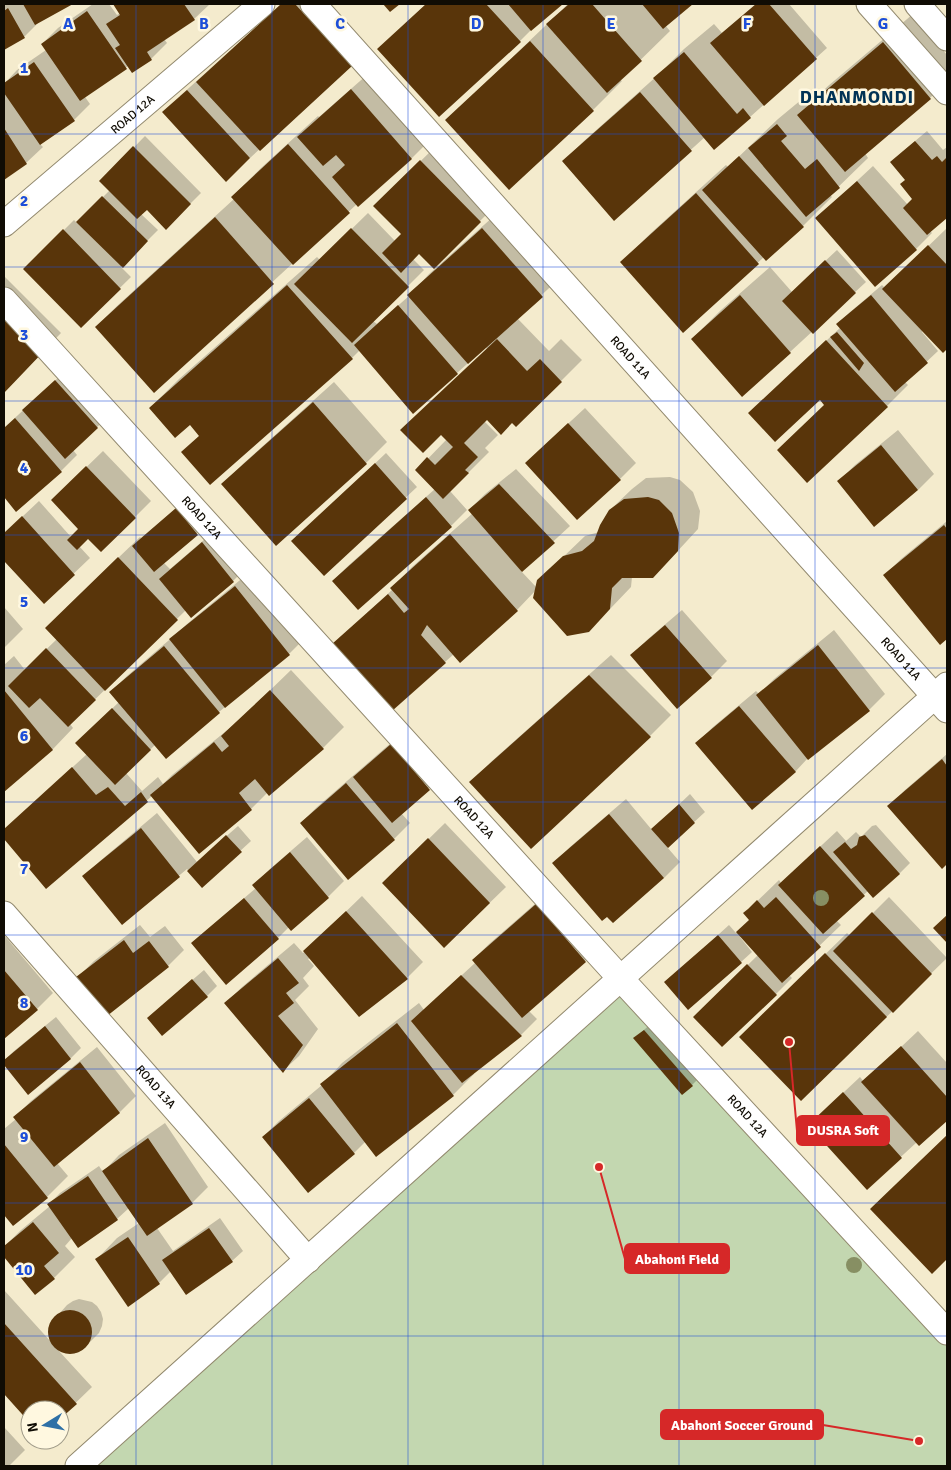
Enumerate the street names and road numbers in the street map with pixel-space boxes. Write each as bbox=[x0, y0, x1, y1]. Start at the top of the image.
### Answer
street label: ROAD 12A bbox=[108, 91, 158, 138]
street label: ROAD 11A bbox=[607, 333, 654, 383]
street label: ROAD 12A bbox=[178, 493, 225, 543]
street label: ROAD 11A bbox=[877, 634, 924, 684]
street label: ROAD 12A bbox=[450, 793, 497, 843]
street label: ROAD 13A bbox=[132, 1062, 179, 1112]
street label: ROAD 12A bbox=[724, 1092, 771, 1141]

